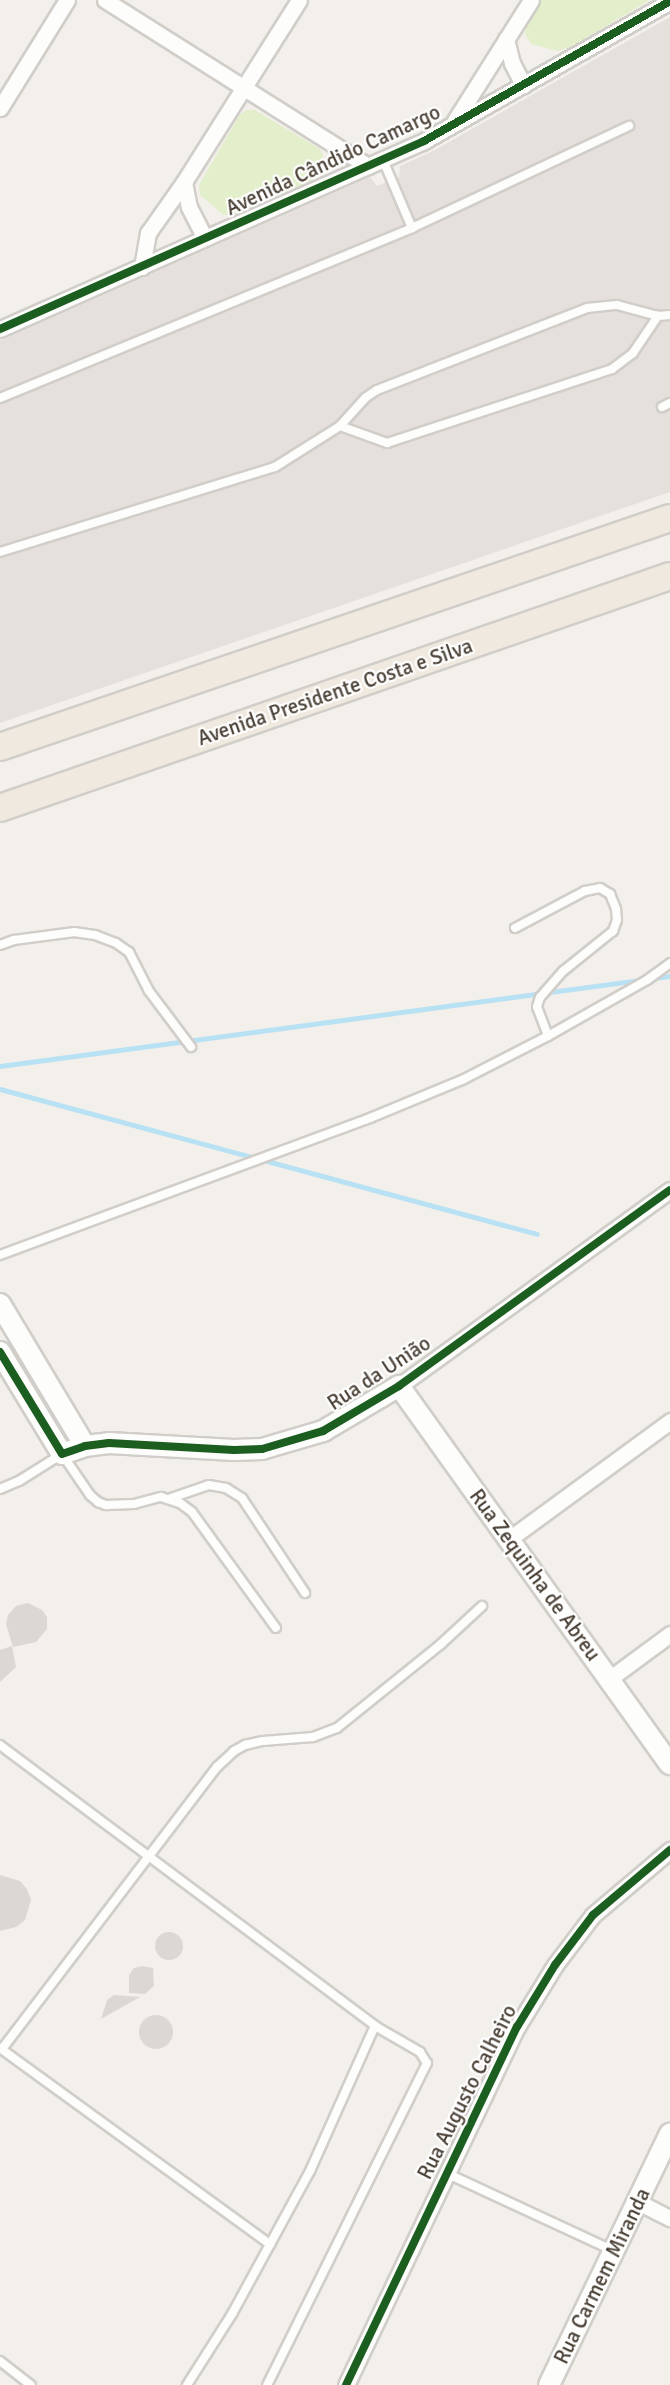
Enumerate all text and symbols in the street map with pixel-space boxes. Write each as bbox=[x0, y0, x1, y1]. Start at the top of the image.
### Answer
street label: Avenida Cândido Camargo bbox=[222, 99, 444, 221]
street label: Avenida Presidente Costa e Silva bbox=[194, 633, 476, 751]
street label: Rua da União bbox=[323, 1330, 435, 1416]
street label: Rua Zequinha de Abreu bbox=[464, 1484, 606, 1666]
street label: Rua Augusto Calheiro bbox=[412, 2000, 522, 2184]
street label: Rua Carmem Miranda bbox=[548, 2184, 656, 2368]

